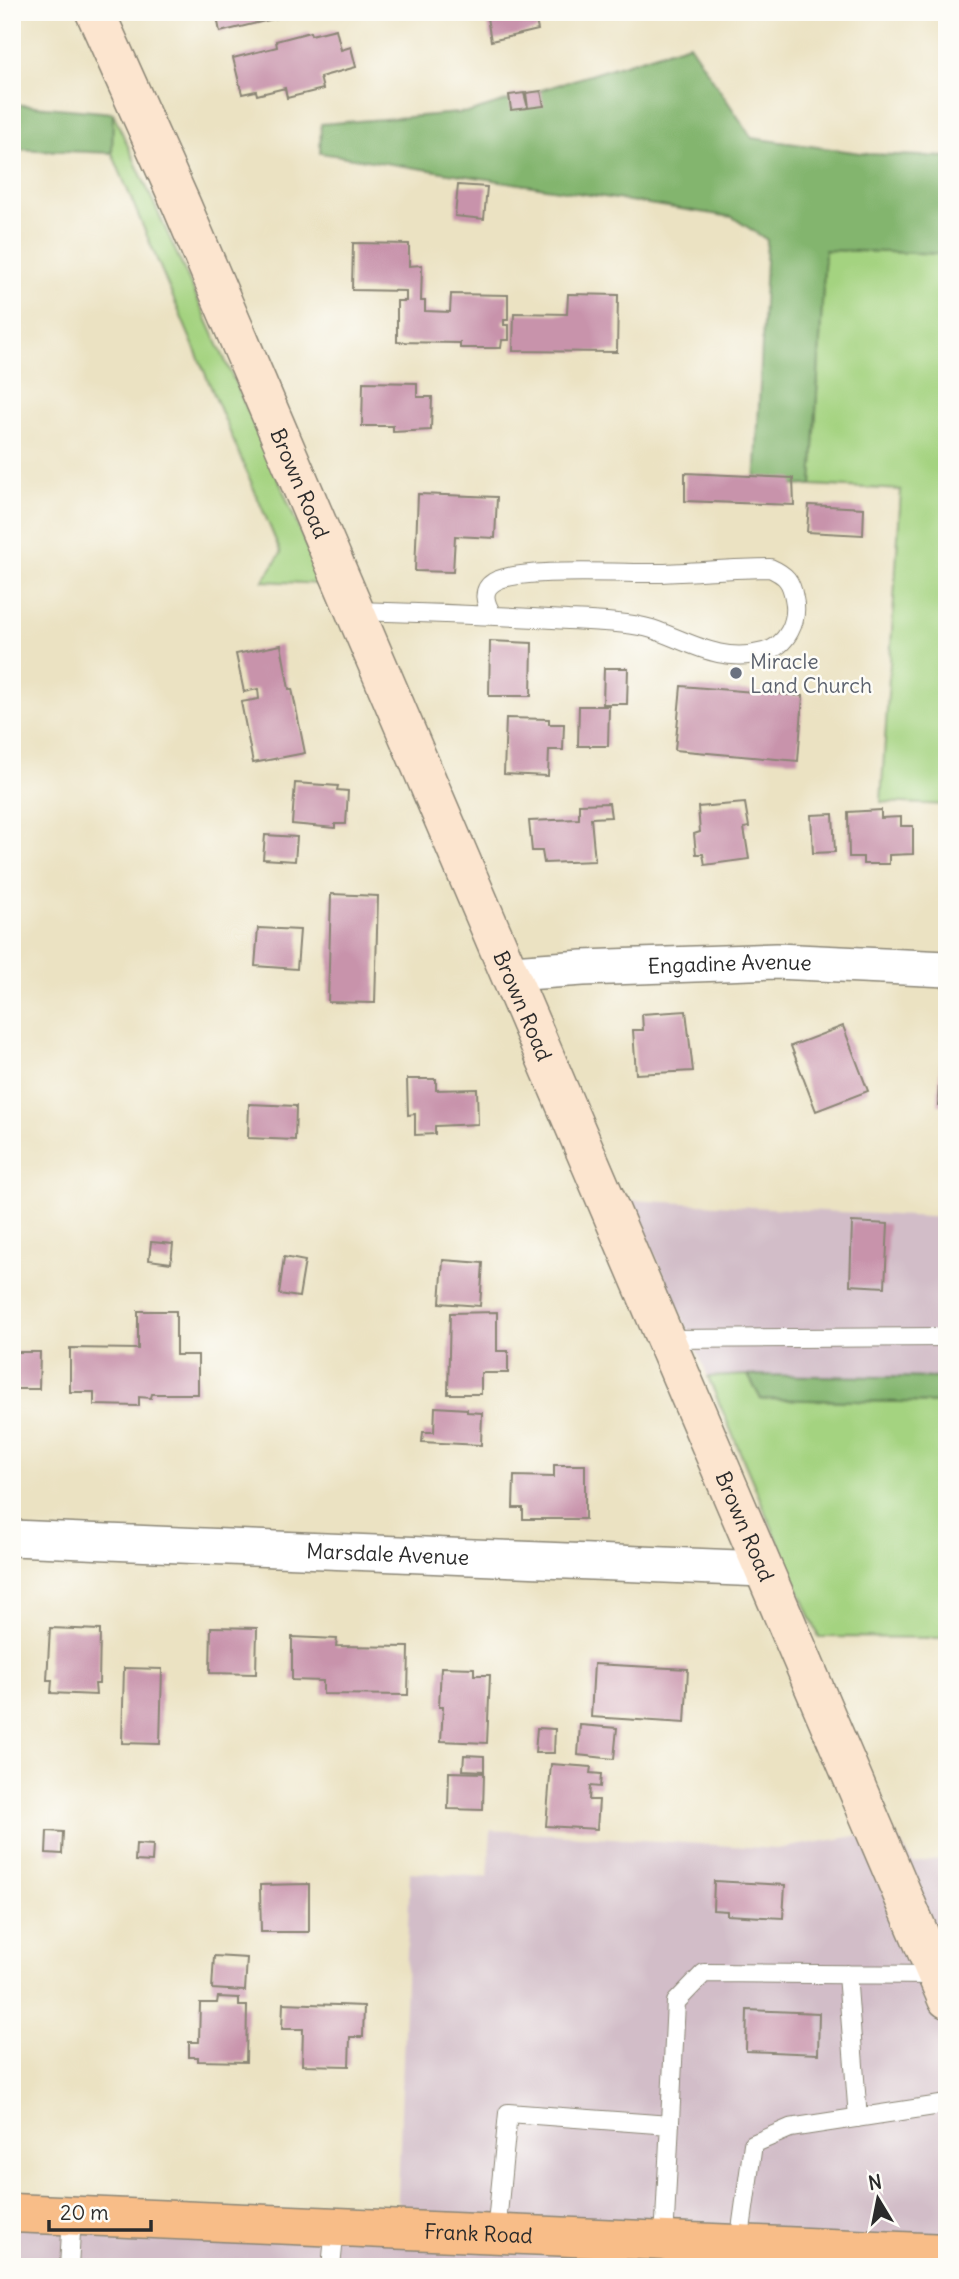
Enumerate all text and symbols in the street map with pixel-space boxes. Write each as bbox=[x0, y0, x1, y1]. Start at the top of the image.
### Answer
street label: Brown Road bbox=[265, 424, 336, 542]
place label: Miracle Land Church bbox=[750, 648, 872, 699]
marker: Miracle Land Church bbox=[728, 665, 744, 681]
street label: Brown Road bbox=[488, 947, 558, 1065]
street label: Engadine Avenue bbox=[647, 948, 812, 979]
street label: Brown Road bbox=[710, 1467, 781, 1585]
street label: Marsdale Avenue bbox=[306, 1537, 470, 1570]
north arrow bbox=[844, 2164, 914, 2234]
text: N bbox=[866, 2169, 884, 2195]
scale bar bbox=[49, 2188, 150, 2232]
text: 20 m bbox=[60, 2199, 109, 2226]
street label: Frank Road bbox=[424, 2217, 533, 2249]

